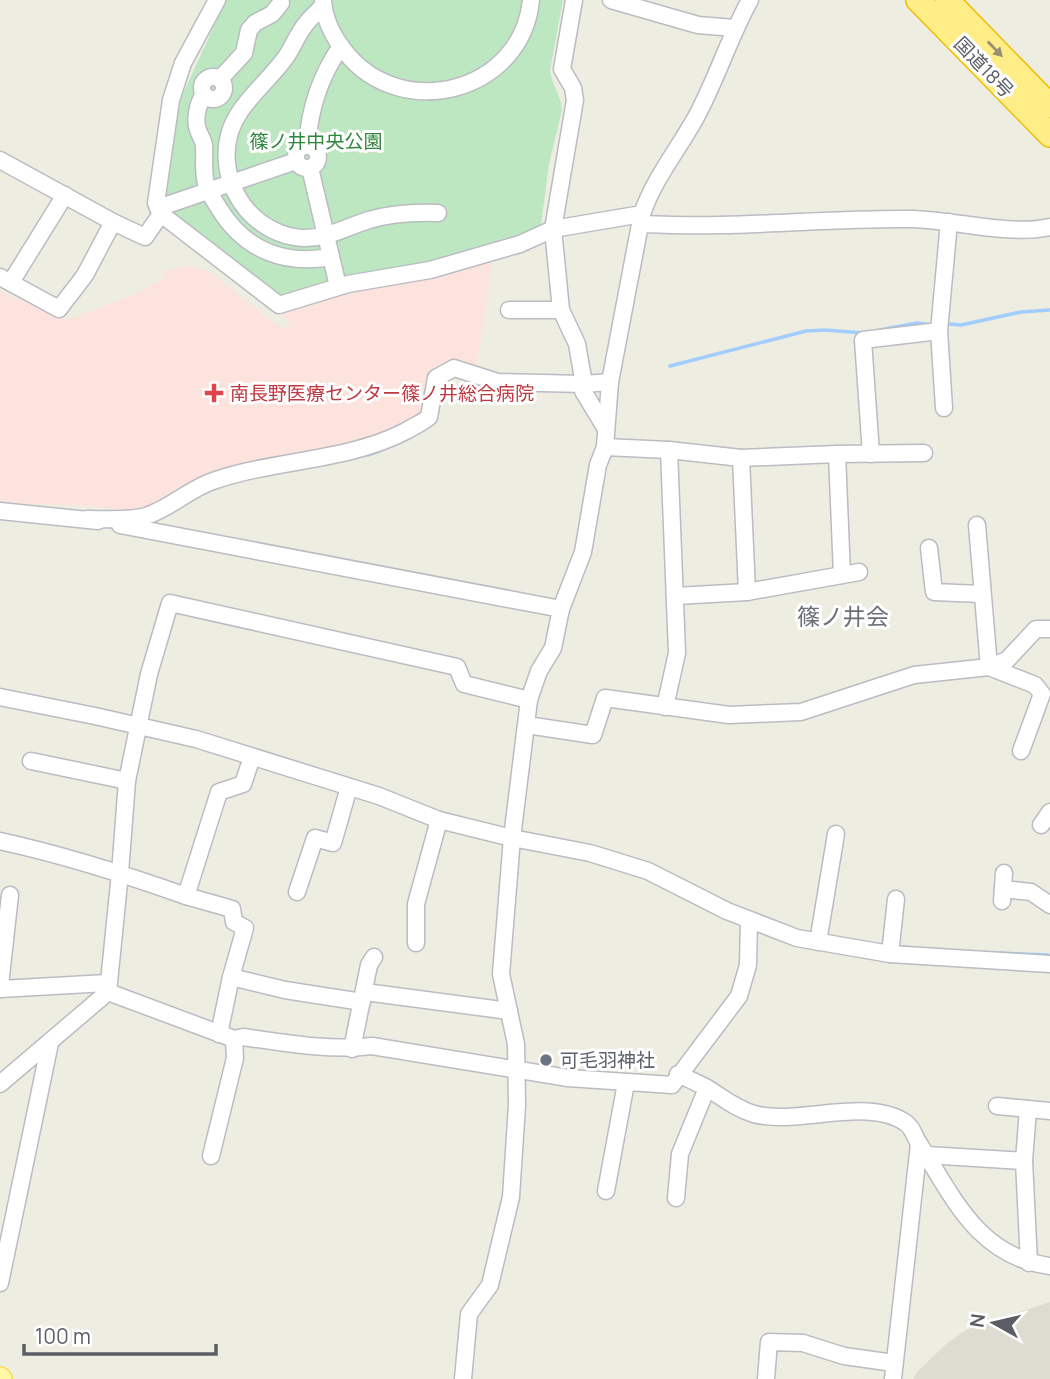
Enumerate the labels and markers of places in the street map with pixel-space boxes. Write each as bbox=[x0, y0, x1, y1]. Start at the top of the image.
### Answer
place label: 南長野医療センター篠ノ井総合病院 bbox=[230, 380, 534, 406]
marker: 南長野医療センター篠ノ井総合病院 bbox=[204, 383, 224, 403]
place label: 可毛羽神社 bbox=[560, 1047, 655, 1073]
marker: 可毛羽神社 bbox=[538, 1052, 554, 1068]

